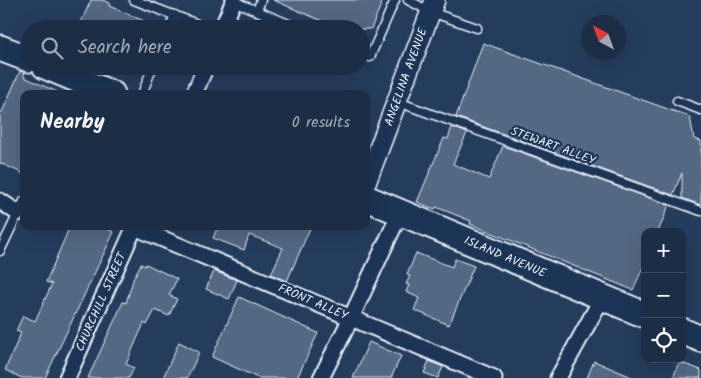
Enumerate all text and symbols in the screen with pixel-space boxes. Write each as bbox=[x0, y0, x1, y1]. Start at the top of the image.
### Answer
north arrow bbox=[581, 15, 626, 60]
search box bbox=[20, 20, 370, 75]
street label: ANGELINA AVENUE bbox=[379, 24, 433, 129]
text: Search here bbox=[78, 33, 172, 63]
icon: search bbox=[38, 34, 66, 62]
text: Nearby bbox=[40, 106, 105, 139]
text: 0 results bbox=[292, 110, 350, 135]
street label: STEWART ALLEY bbox=[508, 122, 599, 171]
map controls bbox=[641, 228, 686, 363]
button: + bbox=[641, 228, 686, 273]
street label: ISLAND AVENUE bbox=[461, 231, 550, 283]
street label: CHURCHILL STREET bbox=[71, 248, 132, 355]
button: − bbox=[641, 273, 686, 318]
street label: FRONT ALLEY bbox=[275, 279, 352, 326]
button: locate bbox=[641, 318, 686, 363]

